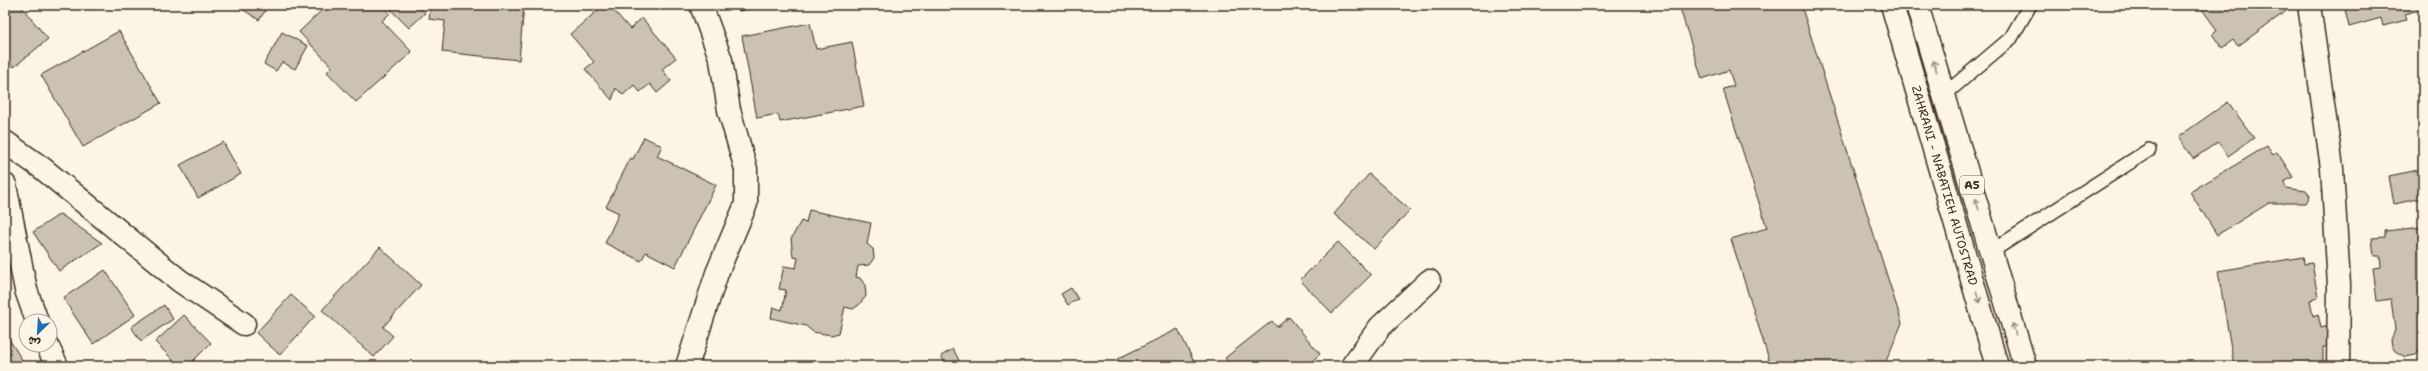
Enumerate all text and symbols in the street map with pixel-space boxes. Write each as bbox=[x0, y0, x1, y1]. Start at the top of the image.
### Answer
one-way arrow bbox=[1931, 60, 1938, 73]
street label: ZAHRANI - NABATIEH AUTOSTRAD bbox=[1908, 84, 1981, 288]
road number: A5 bbox=[1960, 176, 1984, 194]
one-way arrow bbox=[1973, 198, 1980, 211]
one-way arrow bbox=[1975, 291, 1982, 304]
north arrow bbox=[18, 313, 58, 353]
one-way arrow bbox=[2010, 322, 2017, 335]
text: ش bbox=[25, 332, 43, 351]

